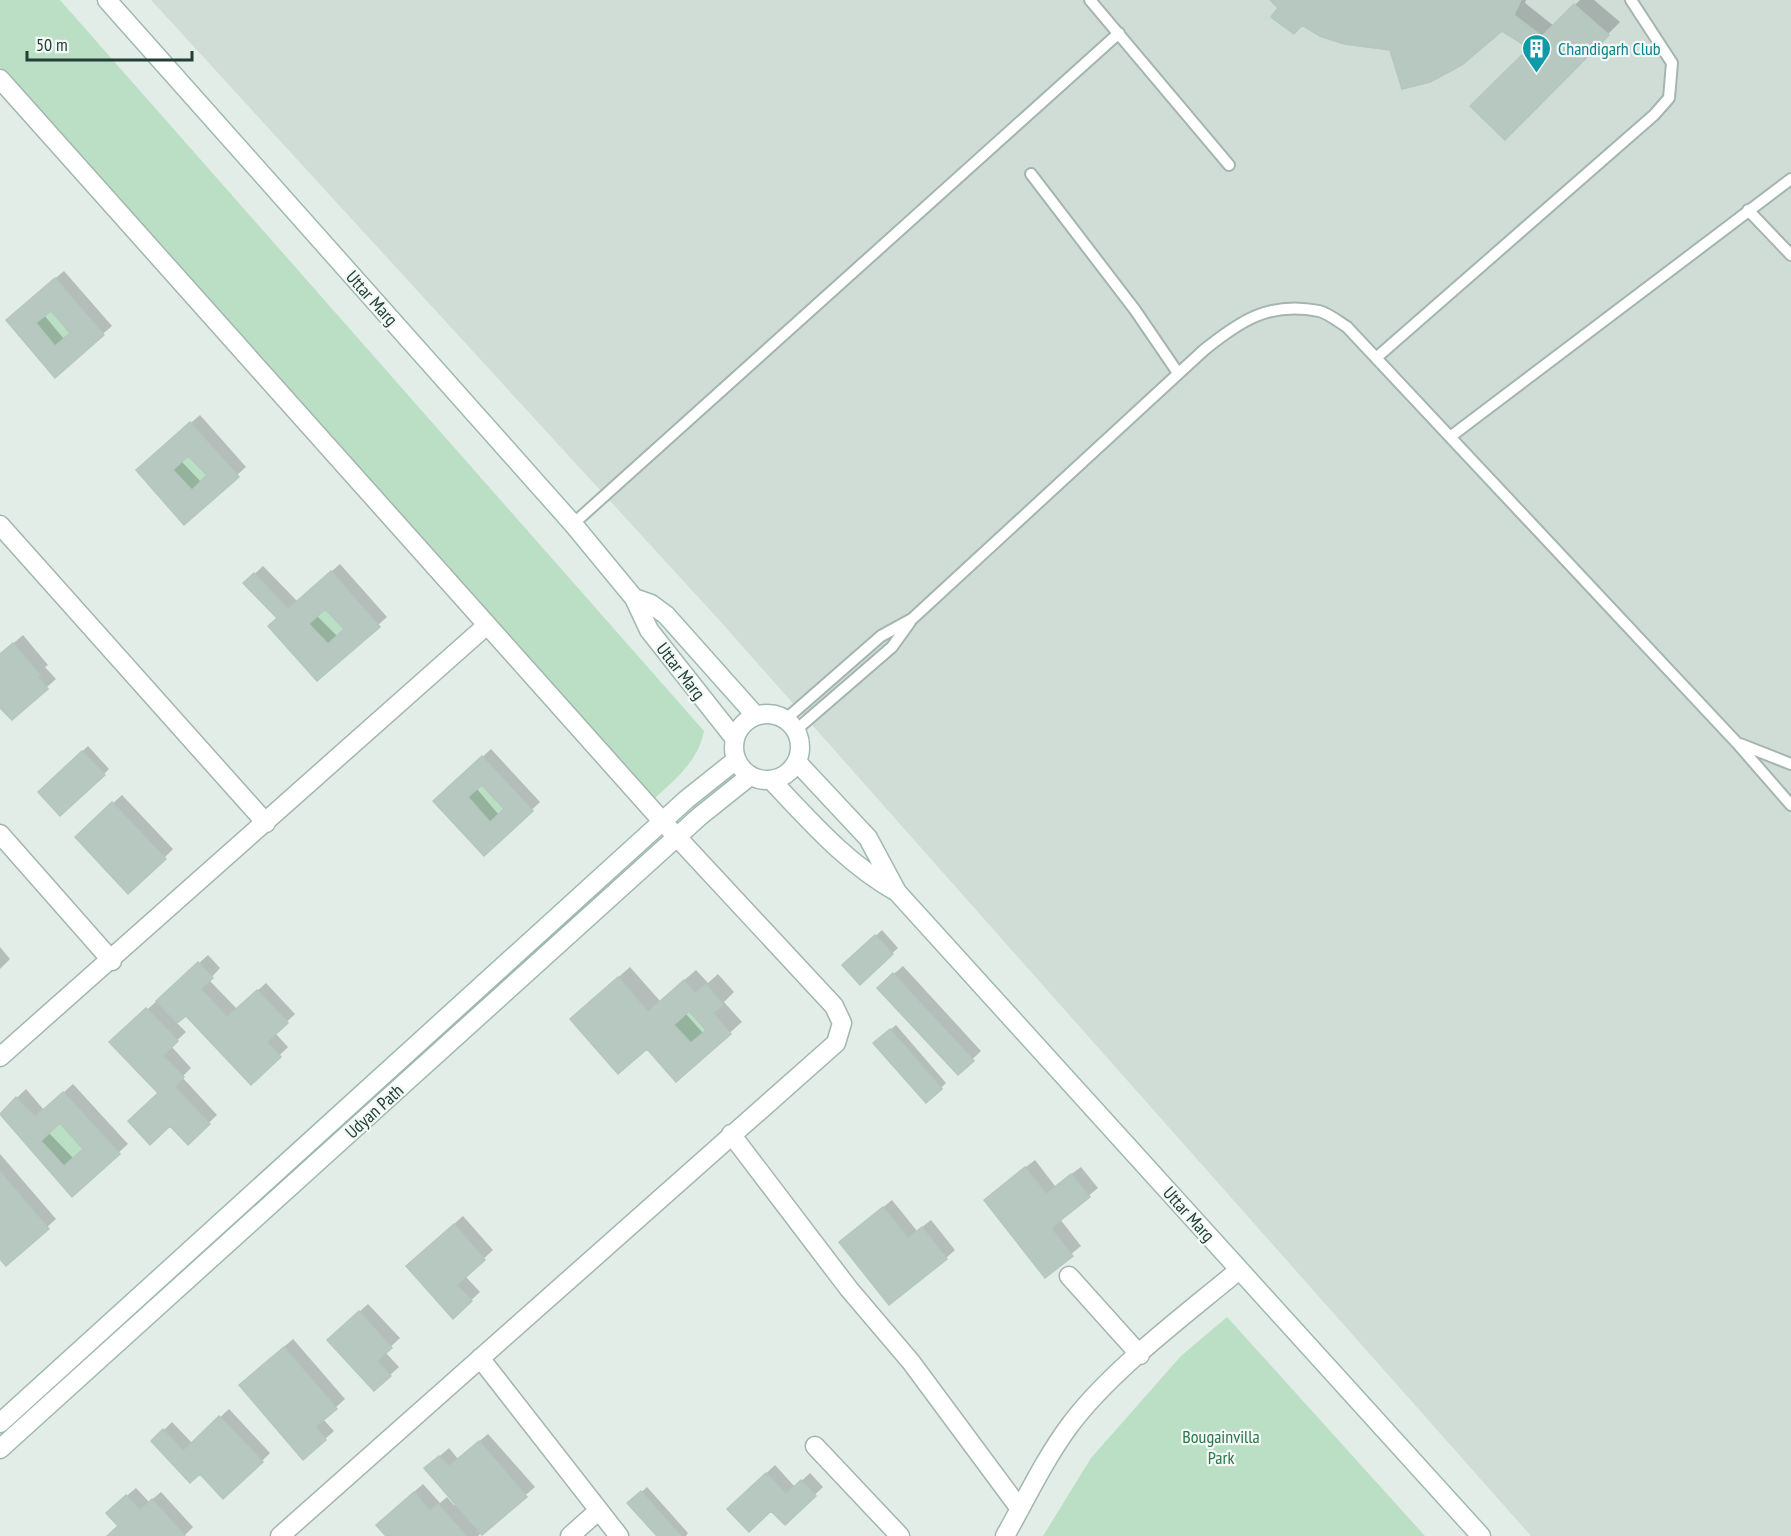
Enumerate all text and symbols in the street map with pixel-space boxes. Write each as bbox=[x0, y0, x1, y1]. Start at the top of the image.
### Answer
scale bar bbox=[27, 24, 192, 62]
building icon: Chandigarh Club bbox=[1521, 32, 1553, 74]
text: 50 m bbox=[36, 33, 68, 56]
place label: Chandigarh Club bbox=[1558, 37, 1661, 60]
street label: Uttar Marg bbox=[341, 266, 403, 330]
street label: Uttar Marg bbox=[651, 638, 711, 704]
street label: Udyan Path bbox=[340, 1079, 408, 1143]
street label: Uttar Marg bbox=[1158, 1182, 1220, 1246]
park label: Bougainvilla Park bbox=[1182, 1425, 1260, 1469]

